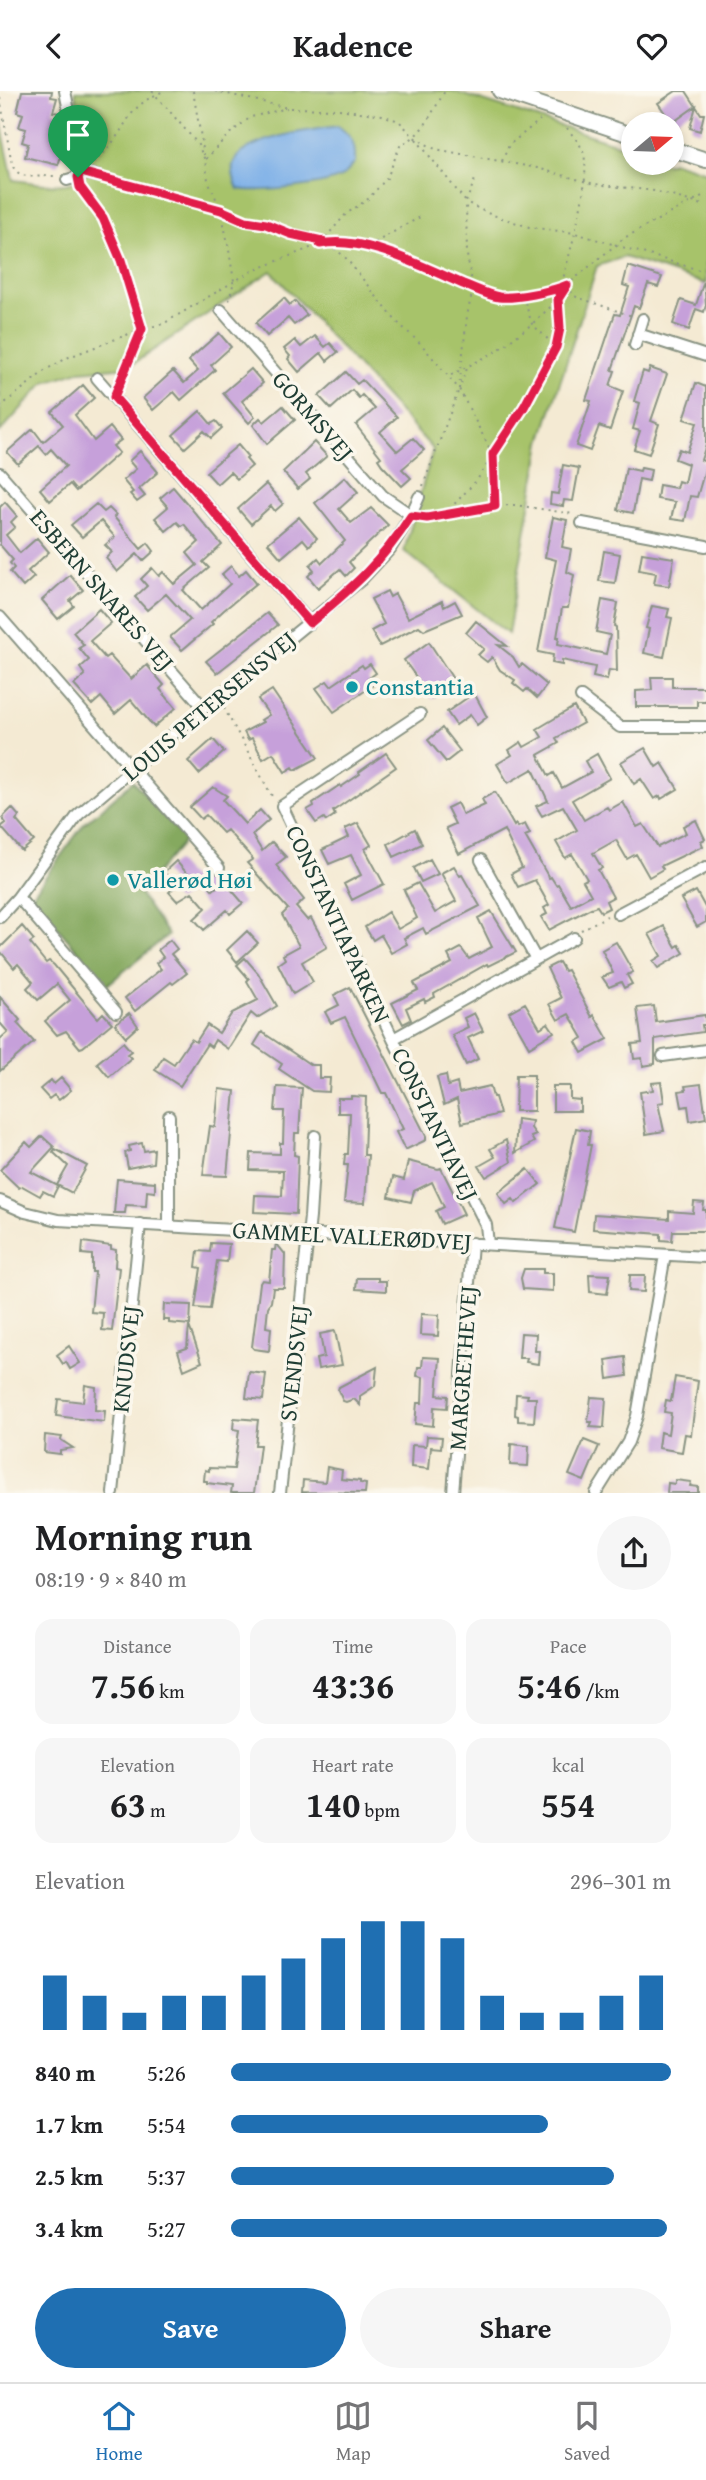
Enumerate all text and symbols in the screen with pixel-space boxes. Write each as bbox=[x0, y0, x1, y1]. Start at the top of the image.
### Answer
text: Kadence bbox=[293, 22, 413, 69]
icon: back bbox=[35, 27, 73, 65]
icon: heart bbox=[633, 27, 671, 65]
pin bbox=[48, 105, 108, 177]
north arrow bbox=[621, 112, 684, 175]
map controls bbox=[621, 112, 684, 175]
icon: arrive bbox=[59, 116, 97, 154]
street label: GORMSVEJ bbox=[264, 363, 362, 468]
street label: ESBERN SNARES VEJ bbox=[22, 501, 183, 678]
street label: LOUIS PETERSENSVEJ bbox=[114, 622, 303, 789]
place label: Constantia bbox=[366, 669, 475, 704]
marker: Constantia bbox=[344, 679, 360, 695]
street label: CONSTANTIAPARKEN bbox=[277, 819, 400, 1029]
place label: Vallerød Høi bbox=[127, 862, 253, 897]
marker: Vallerød Høi bbox=[105, 872, 121, 888]
street label: CONSTANTIAVEJ bbox=[383, 1041, 488, 1206]
street label: GAMMEL VALLERØDVEJ bbox=[232, 1212, 473, 1259]
street label: MARGRETHEVEJ bbox=[439, 1284, 486, 1452]
street label: SVENDSVEJ bbox=[270, 1303, 317, 1423]
street label: KNUDSVEJ bbox=[102, 1304, 149, 1414]
text: Morning run bbox=[35, 1508, 252, 1564]
button: share bbox=[597, 1516, 671, 1590]
text: 08:19 · 9 × 840 m bbox=[35, 1562, 187, 1595]
text: Distance bbox=[104, 1632, 172, 1660]
text: Time bbox=[333, 1632, 373, 1660]
text: Pace bbox=[550, 1632, 587, 1660]
text: 7.56 bbox=[91, 1660, 155, 1711]
text: 43:36 bbox=[312, 1660, 394, 1711]
text: 5:46 bbox=[517, 1660, 581, 1711]
text: km bbox=[155, 1677, 184, 1705]
text: /km bbox=[581, 1677, 620, 1705]
text: Elevation bbox=[100, 1751, 175, 1779]
text: Heart rate bbox=[312, 1751, 394, 1779]
text: kcal bbox=[552, 1751, 585, 1779]
text: 63 bbox=[110, 1779, 146, 1830]
text: 140 bbox=[306, 1779, 360, 1830]
text: 554 bbox=[541, 1779, 596, 1830]
text: m bbox=[146, 1796, 166, 1824]
text: bpm bbox=[360, 1796, 400, 1824]
text: Elevation bbox=[35, 1864, 125, 1897]
text: 296–301 m bbox=[570, 1864, 671, 1897]
text: 840 m bbox=[35, 2056, 96, 2089]
text: 5:26 bbox=[147, 2056, 186, 2089]
text: 1.7 km bbox=[35, 2108, 103, 2141]
text: 5:54 bbox=[147, 2108, 186, 2141]
text: 2.5 km bbox=[35, 2160, 103, 2193]
text: 5:37 bbox=[147, 2160, 186, 2193]
text: 3.4 km bbox=[35, 2212, 103, 2245]
text: 5:27 bbox=[147, 2212, 186, 2245]
button: Save bbox=[35, 2288, 346, 2368]
button: Share bbox=[360, 2288, 671, 2368]
tab: Home bbox=[96, 2397, 143, 2467]
tab: Map bbox=[334, 2397, 372, 2467]
tab: Saved bbox=[564, 2397, 610, 2467]

